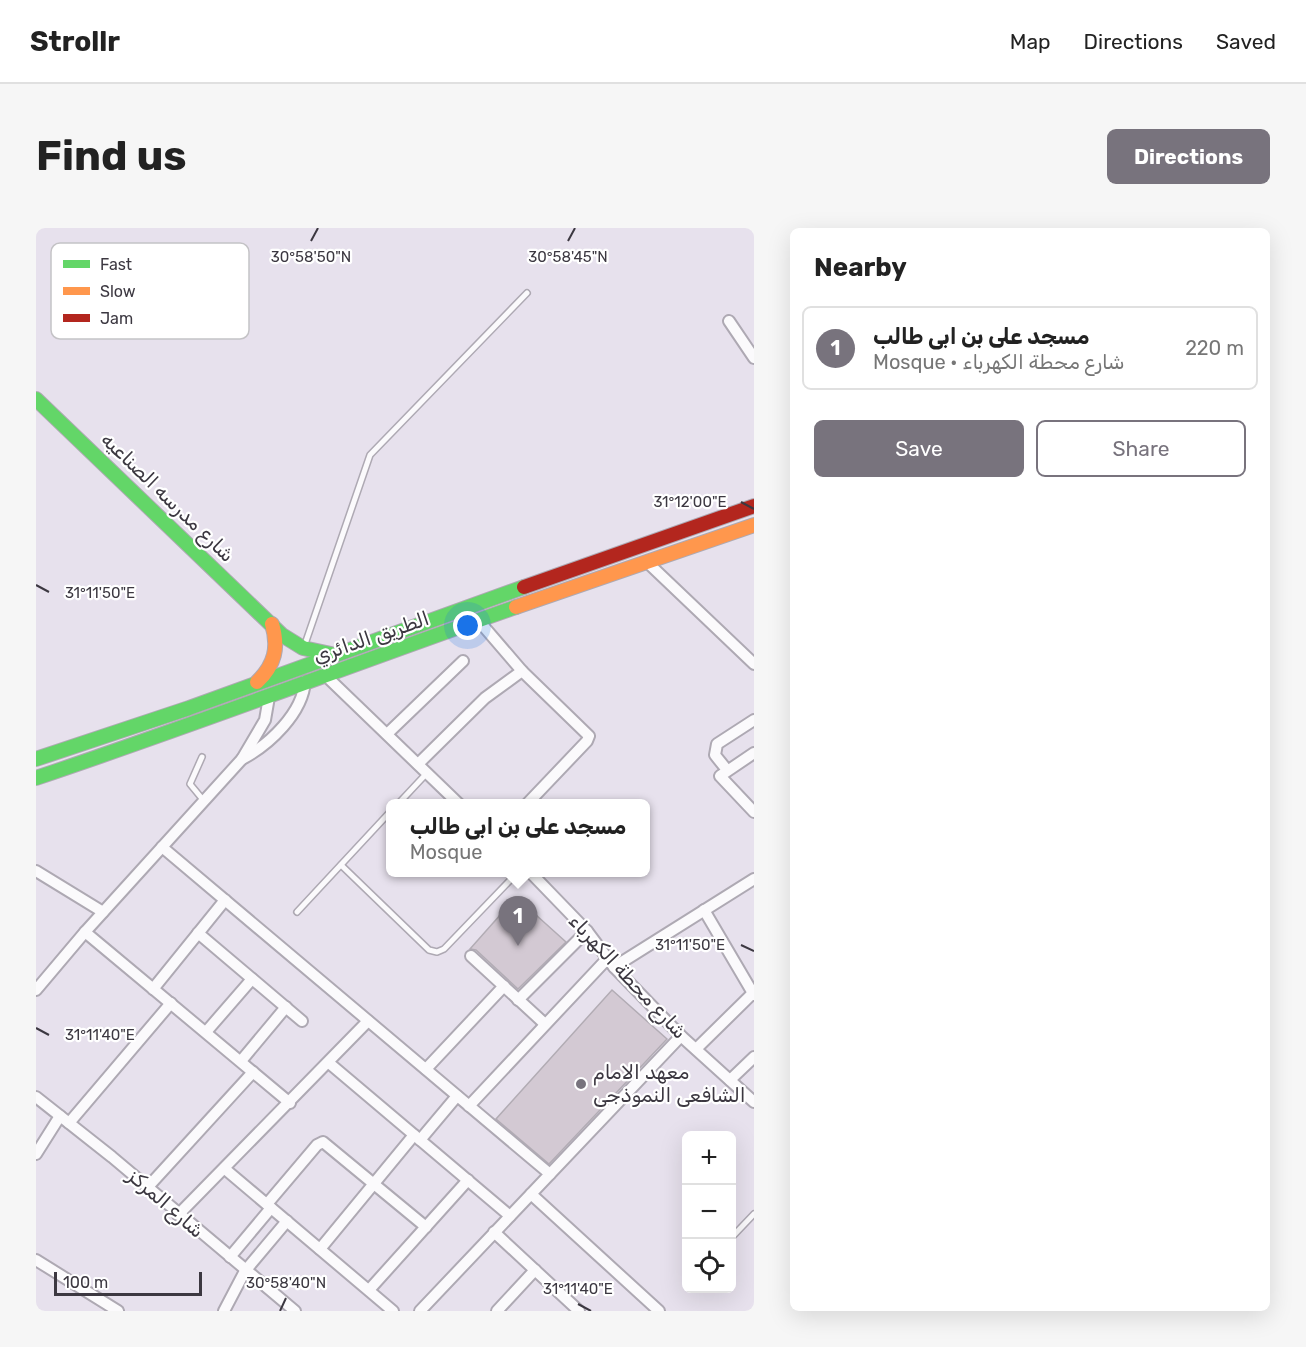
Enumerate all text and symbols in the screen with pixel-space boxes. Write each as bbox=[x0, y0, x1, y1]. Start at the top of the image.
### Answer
text: Strollr bbox=[30, 25, 120, 58]
text: Map bbox=[1010, 29, 1051, 54]
text: Directions bbox=[1084, 29, 1183, 54]
text: Saved bbox=[1216, 29, 1276, 54]
button: Directions bbox=[1107, 129, 1270, 184]
text: Find us bbox=[36, 131, 187, 181]
legend bbox=[51, 243, 249, 339]
text: 30°58'50"N bbox=[271, 248, 351, 266]
text: 30°58'45"N bbox=[528, 248, 608, 266]
text: Nearby bbox=[814, 252, 907, 283]
text: Fast bbox=[100, 255, 132, 274]
text: Slow bbox=[100, 282, 136, 301]
text: Jam bbox=[100, 309, 133, 328]
text: مسجد على بن ابى طالب bbox=[873, 323, 1090, 350]
text: 1 bbox=[831, 336, 840, 360]
text: 220 m bbox=[1185, 336, 1244, 360]
text: Mosque · شارع محطة الكهرباء bbox=[873, 350, 1125, 374]
button: Save bbox=[814, 420, 1024, 477]
button: Share bbox=[1036, 420, 1246, 477]
street label: شارع مدرسه الصناعيه bbox=[95, 427, 240, 568]
text: 31°12'00"E bbox=[653, 493, 727, 511]
text: 31°11'50"E bbox=[65, 584, 135, 602]
street label: الطريق الدائري bbox=[310, 606, 433, 670]
your location bbox=[453, 611, 482, 640]
popup bbox=[386, 799, 650, 877]
text: مسجد على بن ابى طالب bbox=[410, 813, 626, 840]
text: Mosque bbox=[410, 840, 482, 864]
pin: 1 bbox=[498, 896, 538, 946]
street label: شارع محطة الكهرباء bbox=[562, 908, 692, 1045]
text: 31°11'50"E bbox=[655, 936, 725, 954]
text: 31°11'40"E bbox=[65, 1026, 135, 1044]
place label: معهد الامام الشافعى النموذجى bbox=[593, 1060, 746, 1107]
marker: معهد الامام الشافعى النموذجى bbox=[574, 1077, 588, 1091]
map controls bbox=[682, 1131, 736, 1293]
button: + bbox=[682, 1131, 736, 1185]
street label: شارع المركز bbox=[121, 1163, 209, 1244]
button: − bbox=[682, 1185, 736, 1239]
button: locate bbox=[682, 1239, 736, 1293]
scale bar bbox=[54, 1269, 202, 1296]
text: 100 m bbox=[63, 1273, 108, 1292]
text: 30°58'40"N bbox=[246, 1274, 326, 1292]
text: 31°11'40"E bbox=[543, 1280, 613, 1298]

